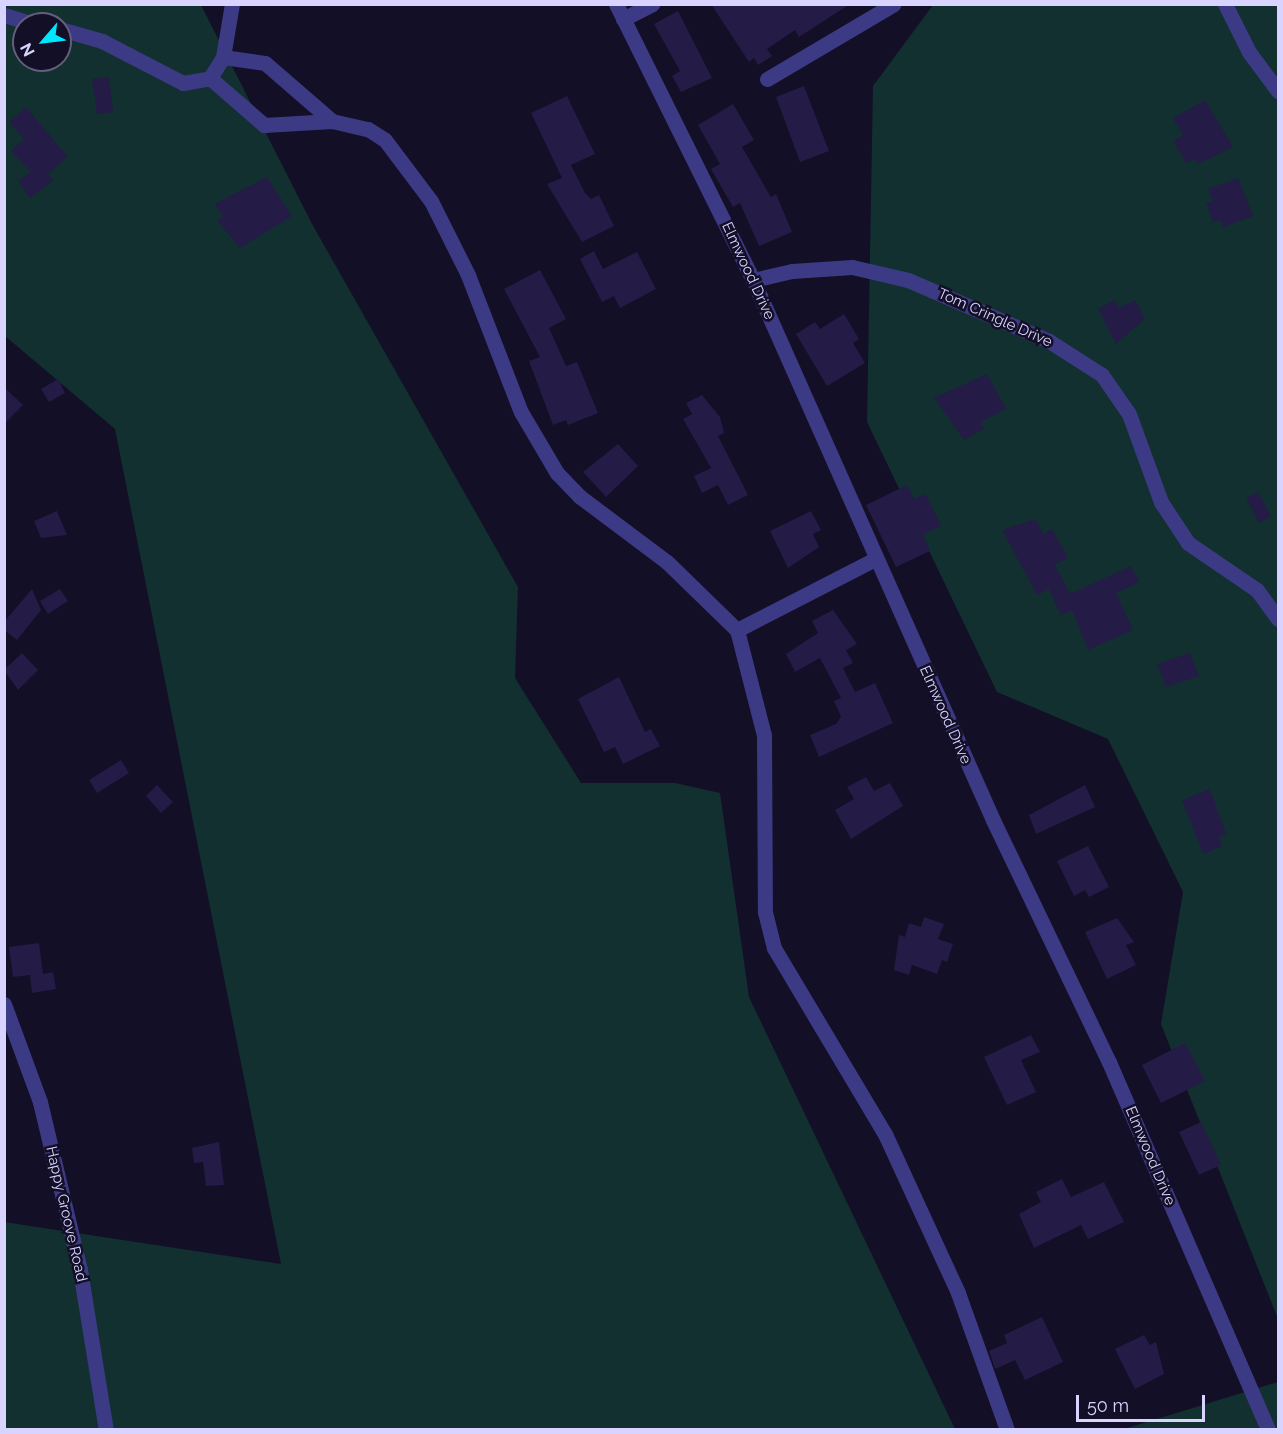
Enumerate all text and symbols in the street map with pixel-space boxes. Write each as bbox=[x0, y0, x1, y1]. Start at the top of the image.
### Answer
north arrow bbox=[12, 12, 72, 72]
text: N bbox=[16, 40, 39, 60]
street label: Elmwood Drive bbox=[718, 219, 778, 323]
street label: Tom Cringle Drive bbox=[935, 285, 1055, 351]
street label: Elmwood Drive bbox=[915, 663, 975, 767]
street label: Elmwood Drive bbox=[1121, 1104, 1179, 1208]
street label: Happy Groove Road bbox=[42, 1144, 90, 1284]
scale bar bbox=[1079, 1383, 1208, 1421]
text: 50 m bbox=[1087, 1395, 1129, 1416]

